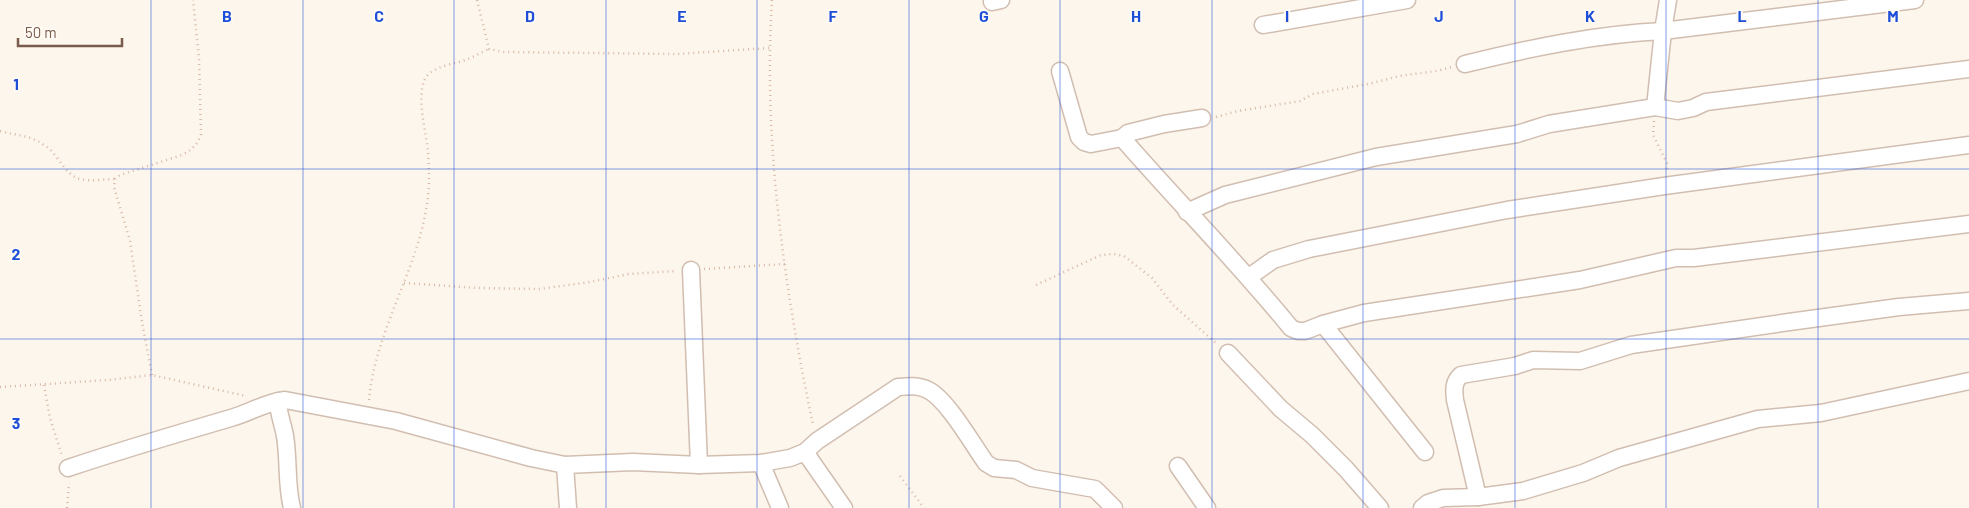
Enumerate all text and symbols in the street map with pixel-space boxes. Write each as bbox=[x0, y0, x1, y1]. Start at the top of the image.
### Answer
text: B bbox=[222, 6, 232, 25]
text: C bbox=[374, 6, 384, 25]
text: D bbox=[525, 6, 535, 25]
text: E bbox=[677, 6, 687, 25]
text: F bbox=[829, 6, 838, 25]
text: G bbox=[979, 6, 989, 25]
text: H bbox=[1131, 6, 1141, 25]
text: I bbox=[1285, 6, 1289, 25]
text: J bbox=[1434, 6, 1444, 25]
text: K bbox=[1585, 6, 1595, 25]
text: L bbox=[1737, 6, 1747, 25]
text: M bbox=[1887, 6, 1899, 25]
scale bar bbox=[18, 15, 121, 47]
text: 50 m bbox=[25, 23, 57, 41]
text: 1 bbox=[13, 74, 19, 93]
text: 2 bbox=[12, 244, 21, 263]
text: 3 bbox=[12, 413, 20, 432]

